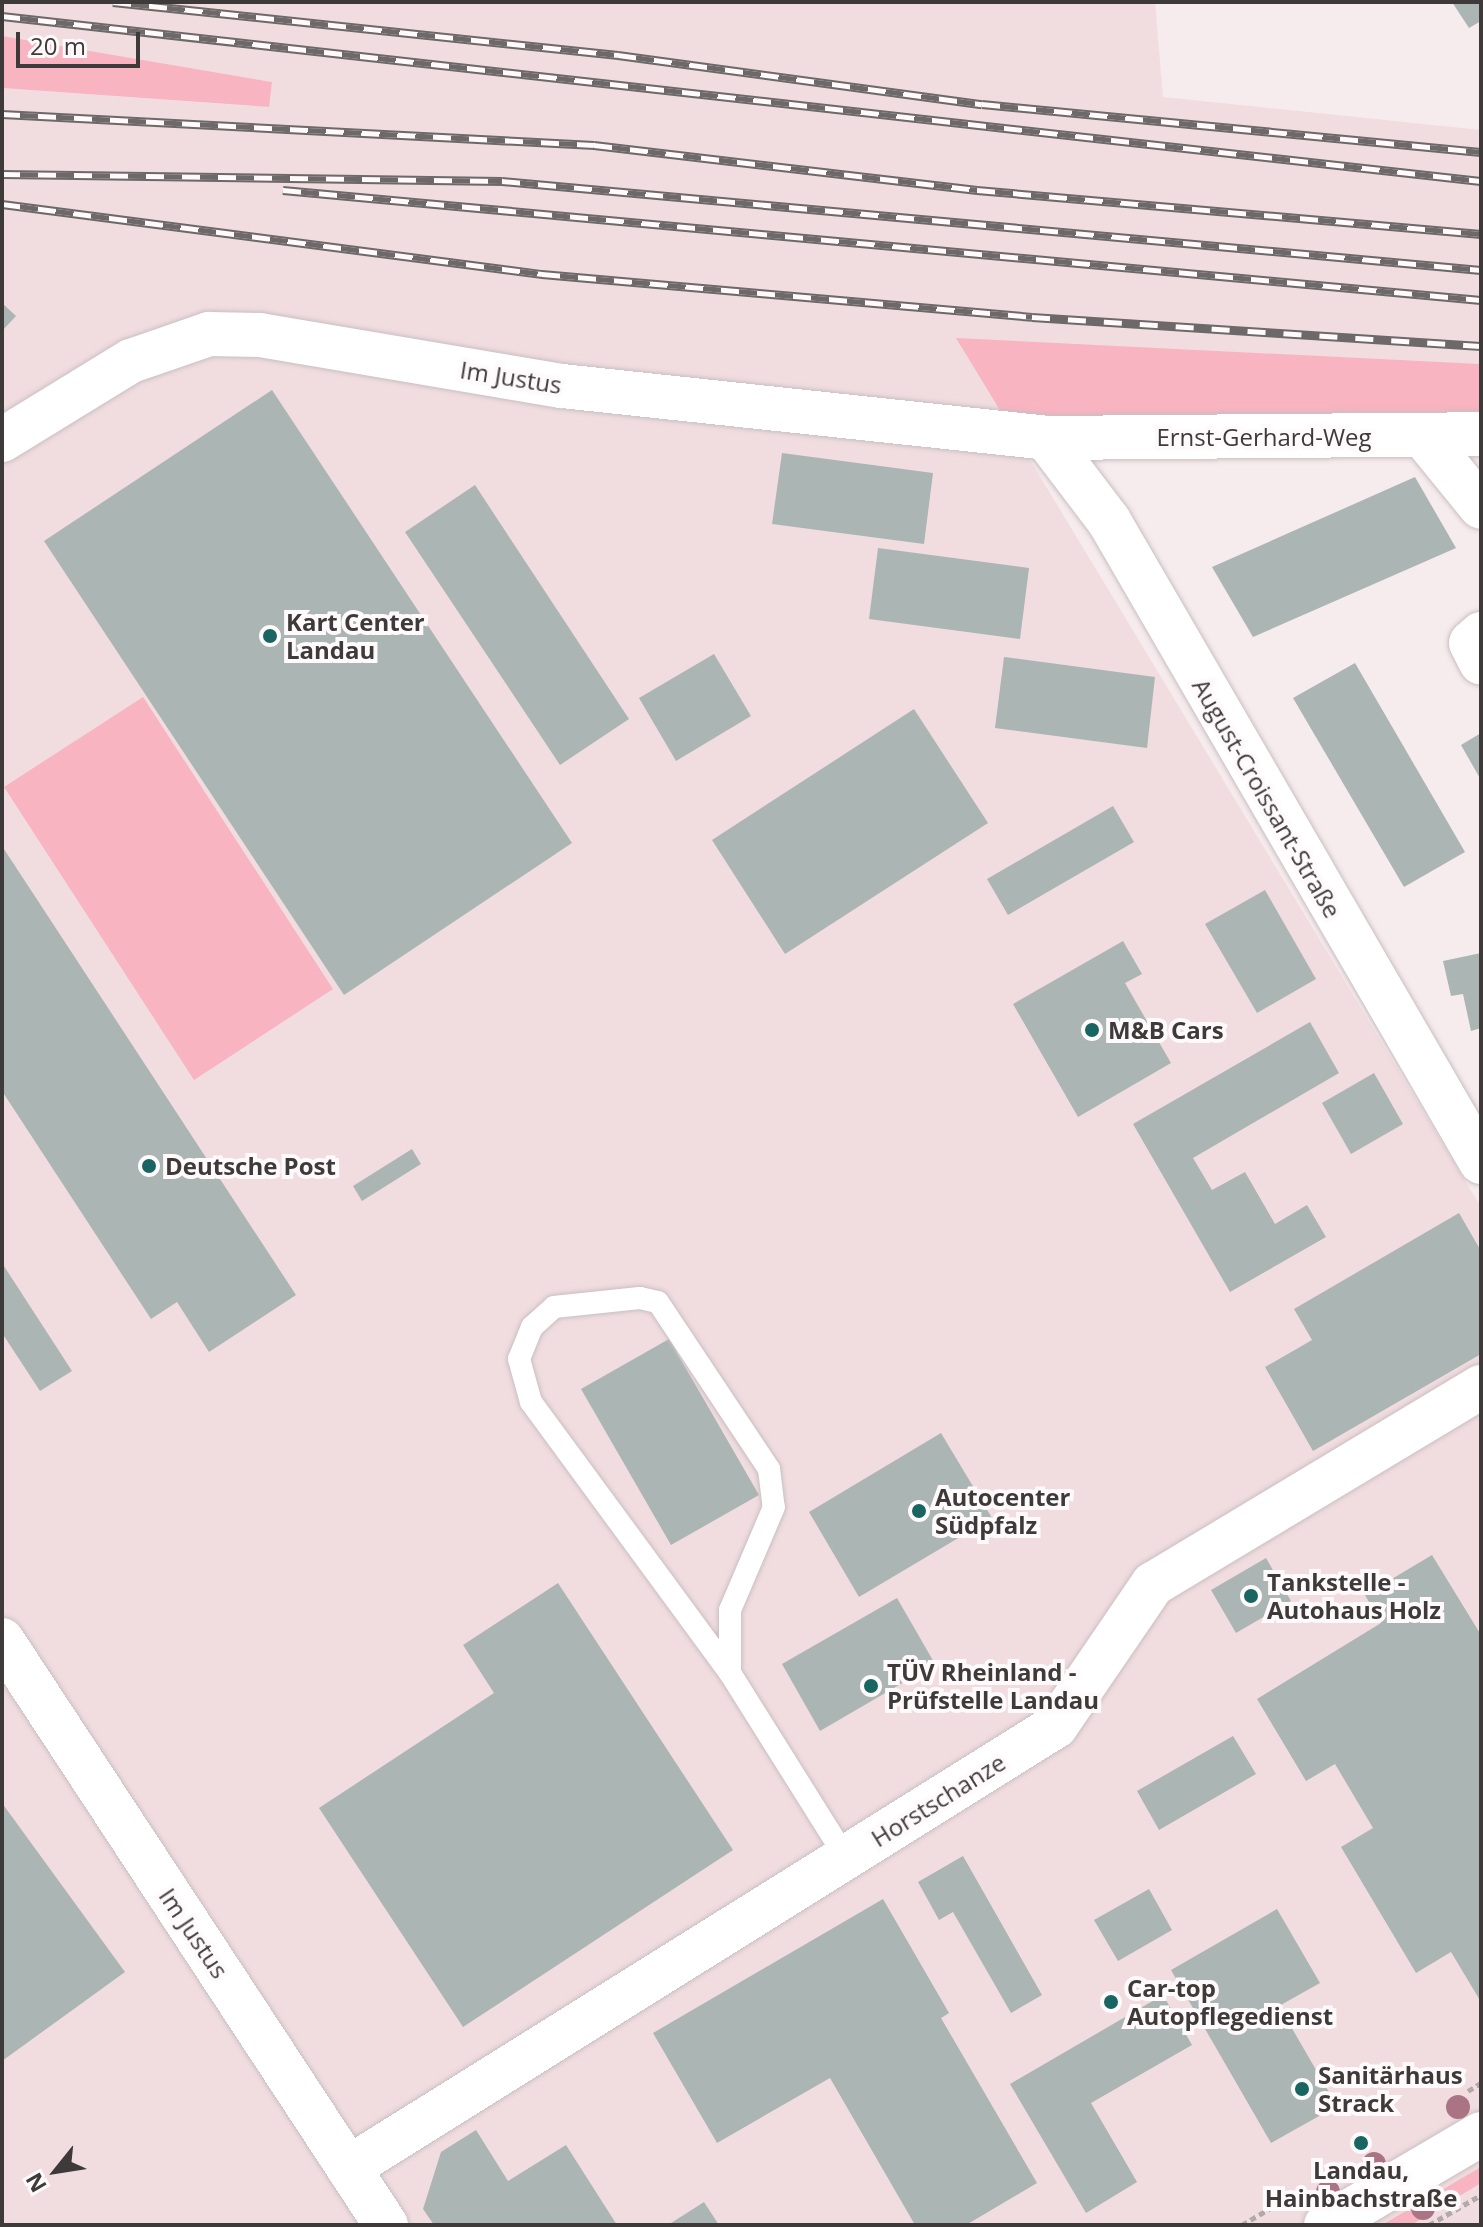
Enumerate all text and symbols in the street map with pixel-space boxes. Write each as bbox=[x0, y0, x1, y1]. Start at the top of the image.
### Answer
scale bar bbox=[20, 16, 144, 66]
text: 20 m bbox=[30, 29, 86, 62]
street label: Im Justus bbox=[458, 355, 564, 399]
street label: Ernst-Gerhard-Weg bbox=[1156, 423, 1372, 451]
place label: Kart Center Landau bbox=[286, 608, 425, 664]
marker: Kart Center Landau bbox=[261, 627, 279, 645]
street label: August-Croissant-Straße bbox=[1187, 673, 1347, 923]
place label: M&B Cars bbox=[1108, 1016, 1224, 1044]
marker: M&B Cars bbox=[1083, 1021, 1101, 1039]
place label: Deutsche Post bbox=[165, 1152, 336, 1180]
marker: Deutsche Post bbox=[140, 1157, 158, 1175]
place label: Autocenter Südpfalz bbox=[935, 1483, 1070, 1539]
marker: Autocenter Südpfalz bbox=[910, 1502, 928, 1520]
place label: Tankstelle - Autohaus Holz bbox=[1267, 1568, 1441, 1624]
marker: Tankstelle - Autohaus Holz bbox=[1242, 1587, 1260, 1605]
place label: TÜV Rheinland - Prüfstelle Landau bbox=[887, 1658, 1099, 1714]
marker: TÜV Rheinland - Prüfstelle Landau bbox=[862, 1677, 880, 1695]
street label: Horstschanze bbox=[866, 1747, 1010, 1853]
street label: Im Justus bbox=[153, 1882, 235, 1984]
place label: Car-top Autopflegedienst bbox=[1127, 1974, 1333, 2030]
marker: Car-top Autopflegedienst bbox=[1102, 1993, 1120, 2011]
place label: Sanitärhaus Strack bbox=[1318, 2061, 1463, 2117]
marker: Sanitärhaus Strack bbox=[1293, 2080, 1311, 2098]
north arrow bbox=[16, 2131, 96, 2211]
marker: Landau, Hainbachstraße bbox=[1352, 2134, 1370, 2152]
place label: Landau, Hainbachstraße bbox=[1265, 2156, 1457, 2212]
text: N bbox=[18, 2168, 53, 2198]

